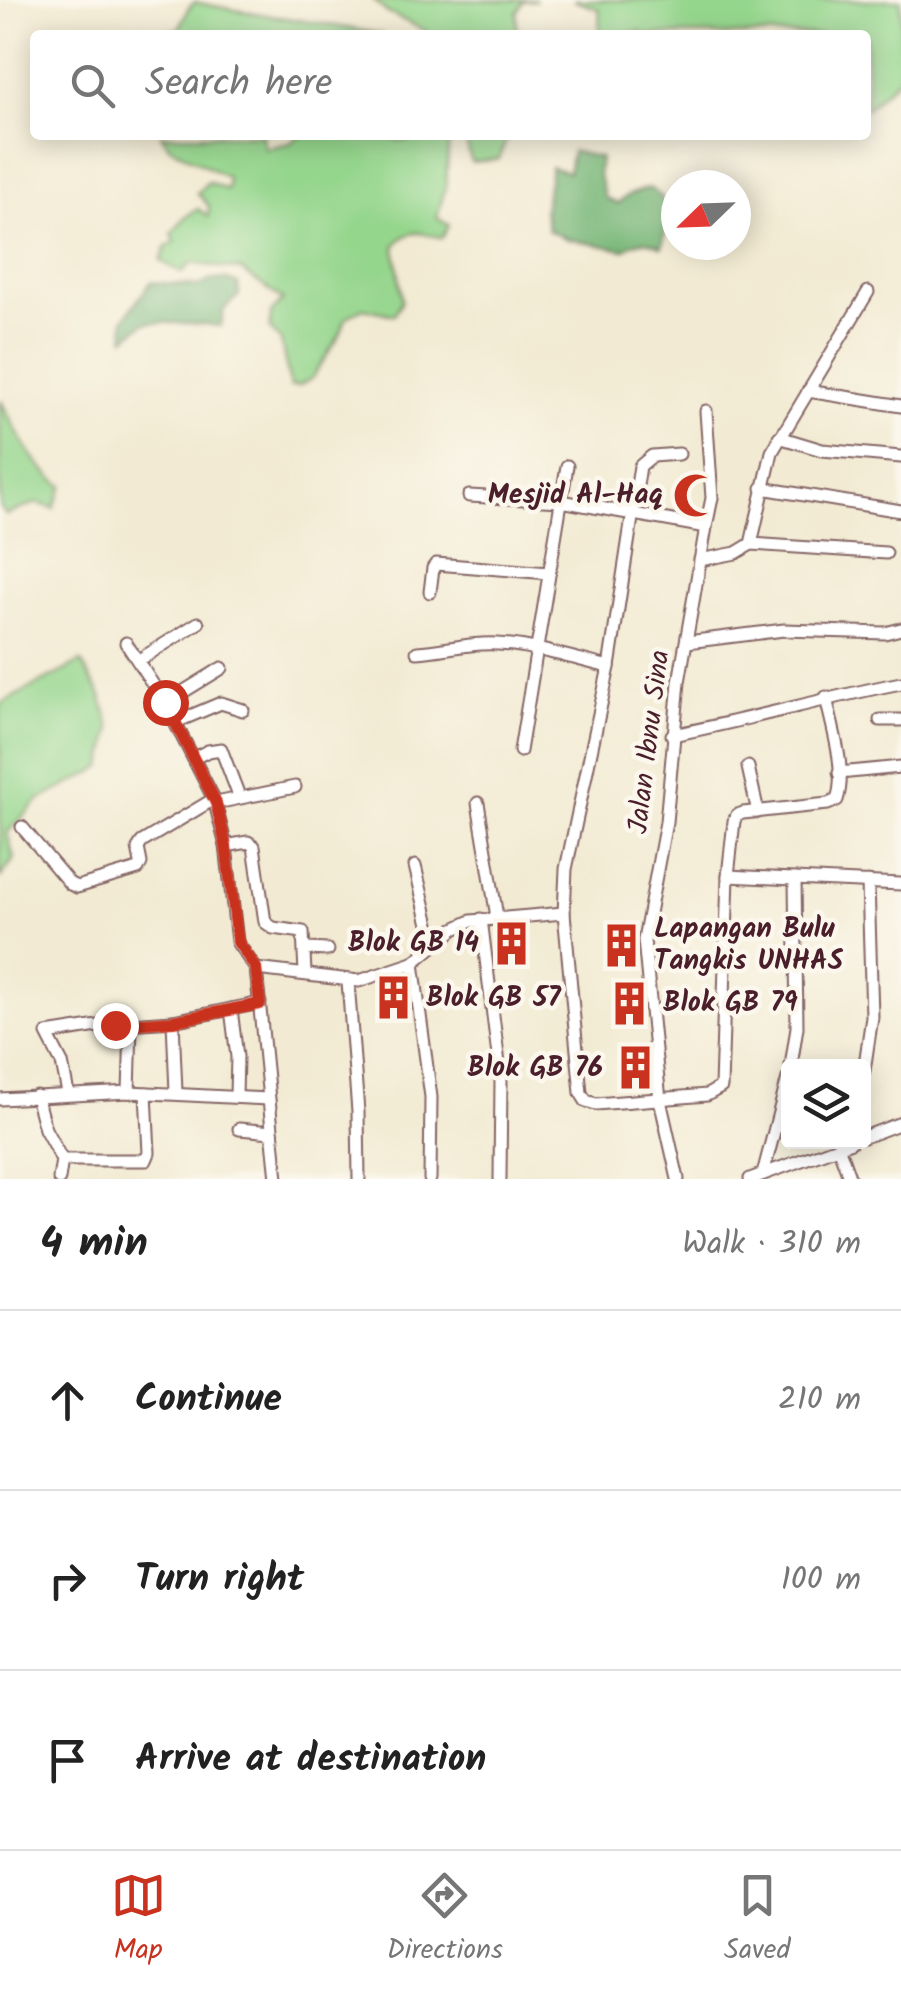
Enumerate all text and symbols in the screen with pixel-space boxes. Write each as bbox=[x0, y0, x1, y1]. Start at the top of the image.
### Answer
search box bbox=[30, 30, 871, 140]
text: Search here bbox=[145, 55, 332, 115]
icon: search bbox=[65, 58, 120, 113]
north arrow bbox=[661, 170, 751, 260]
mosque icon: Mesjid Al-Haq bbox=[672, 471, 720, 519]
place label: Mesjid Al-Haq bbox=[488, 473, 663, 518]
street label: Jalan Ibnu Sina bbox=[616, 647, 684, 837]
route start bbox=[143, 680, 189, 726]
place label: Lapangan Bulu Tangkis UNHAS bbox=[654, 907, 844, 984]
building icon: Blok GB 14 bbox=[488, 919, 536, 967]
place label: Blok GB 14 bbox=[348, 921, 479, 966]
building icon: Lapangan Bulu Tangkis UNHAS bbox=[597, 921, 645, 969]
building icon: Blok GB 57 bbox=[369, 974, 417, 1022]
place label: Blok GB 57 bbox=[426, 976, 561, 1021]
building icon: Blok GB 79 bbox=[606, 979, 654, 1027]
place label: Blok GB 79 bbox=[663, 981, 798, 1026]
route end bbox=[93, 1003, 139, 1049]
building icon: Blok GB 76 bbox=[612, 1044, 660, 1092]
place label: Blok GB 76 bbox=[467, 1046, 603, 1091]
map controls bbox=[781, 1059, 871, 1149]
button: layers bbox=[781, 1059, 871, 1149]
text: 4 min bbox=[40, 1211, 148, 1278]
text: Walk · 310 m bbox=[682, 1219, 861, 1270]
text: Continue bbox=[135, 1370, 282, 1430]
icon: ahead bbox=[40, 1373, 95, 1428]
text: 210 m bbox=[778, 1375, 861, 1426]
text: Turn right bbox=[135, 1550, 304, 1610]
icon: right bbox=[40, 1553, 95, 1608]
text: 100 m bbox=[781, 1555, 861, 1606]
text: Arrive at destination bbox=[135, 1730, 486, 1790]
icon: arrive bbox=[40, 1733, 95, 1788]
tab: Map bbox=[111, 1868, 166, 1973]
tab: Directions bbox=[387, 1868, 503, 1973]
tab: Saved bbox=[724, 1868, 790, 1973]

